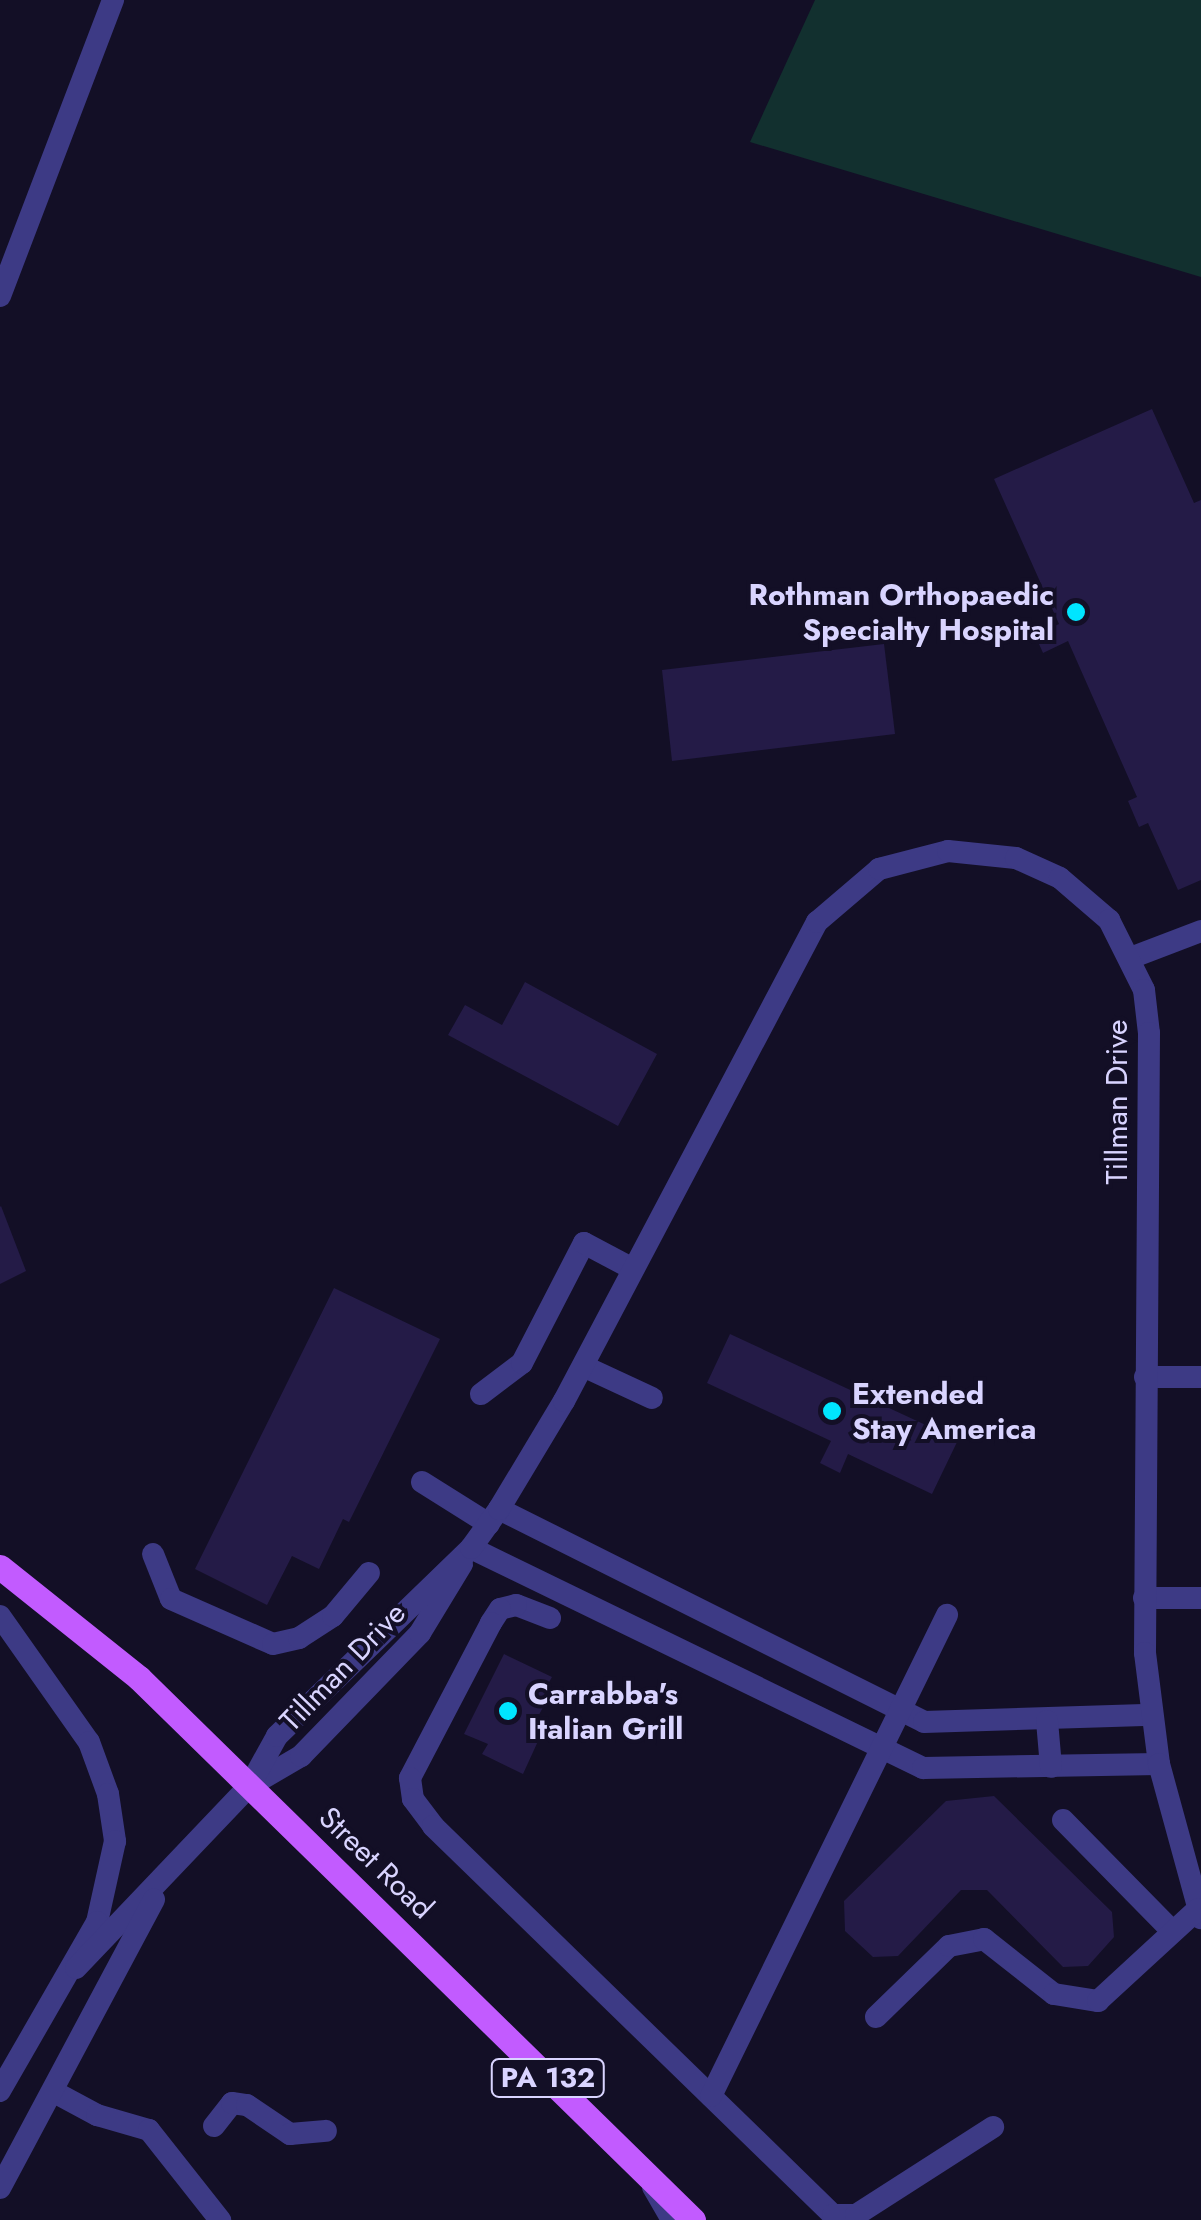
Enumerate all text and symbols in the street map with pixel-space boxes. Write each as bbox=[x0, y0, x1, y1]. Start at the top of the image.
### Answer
place label: Rothman Orthopaedic Specialty Hospital bbox=[749, 577, 1054, 648]
marker: Rothman Orthopaedic Specialty Hospital bbox=[1063, 599, 1089, 625]
street label: Tillman Drive bbox=[1099, 1020, 1135, 1184]
place label: Extended Stay America bbox=[852, 1376, 1036, 1446]
marker: Extended Stay America bbox=[821, 1400, 843, 1422]
street label: Tillman Drive bbox=[273, 1595, 413, 1739]
place label: Carrabba's Italian Grill bbox=[528, 1676, 683, 1746]
marker: Carrabba's Italian Grill bbox=[497, 1700, 519, 1722]
street label: Street Road bbox=[311, 1800, 441, 1926]
road number: PA 132 bbox=[490, 2055, 606, 2101]

